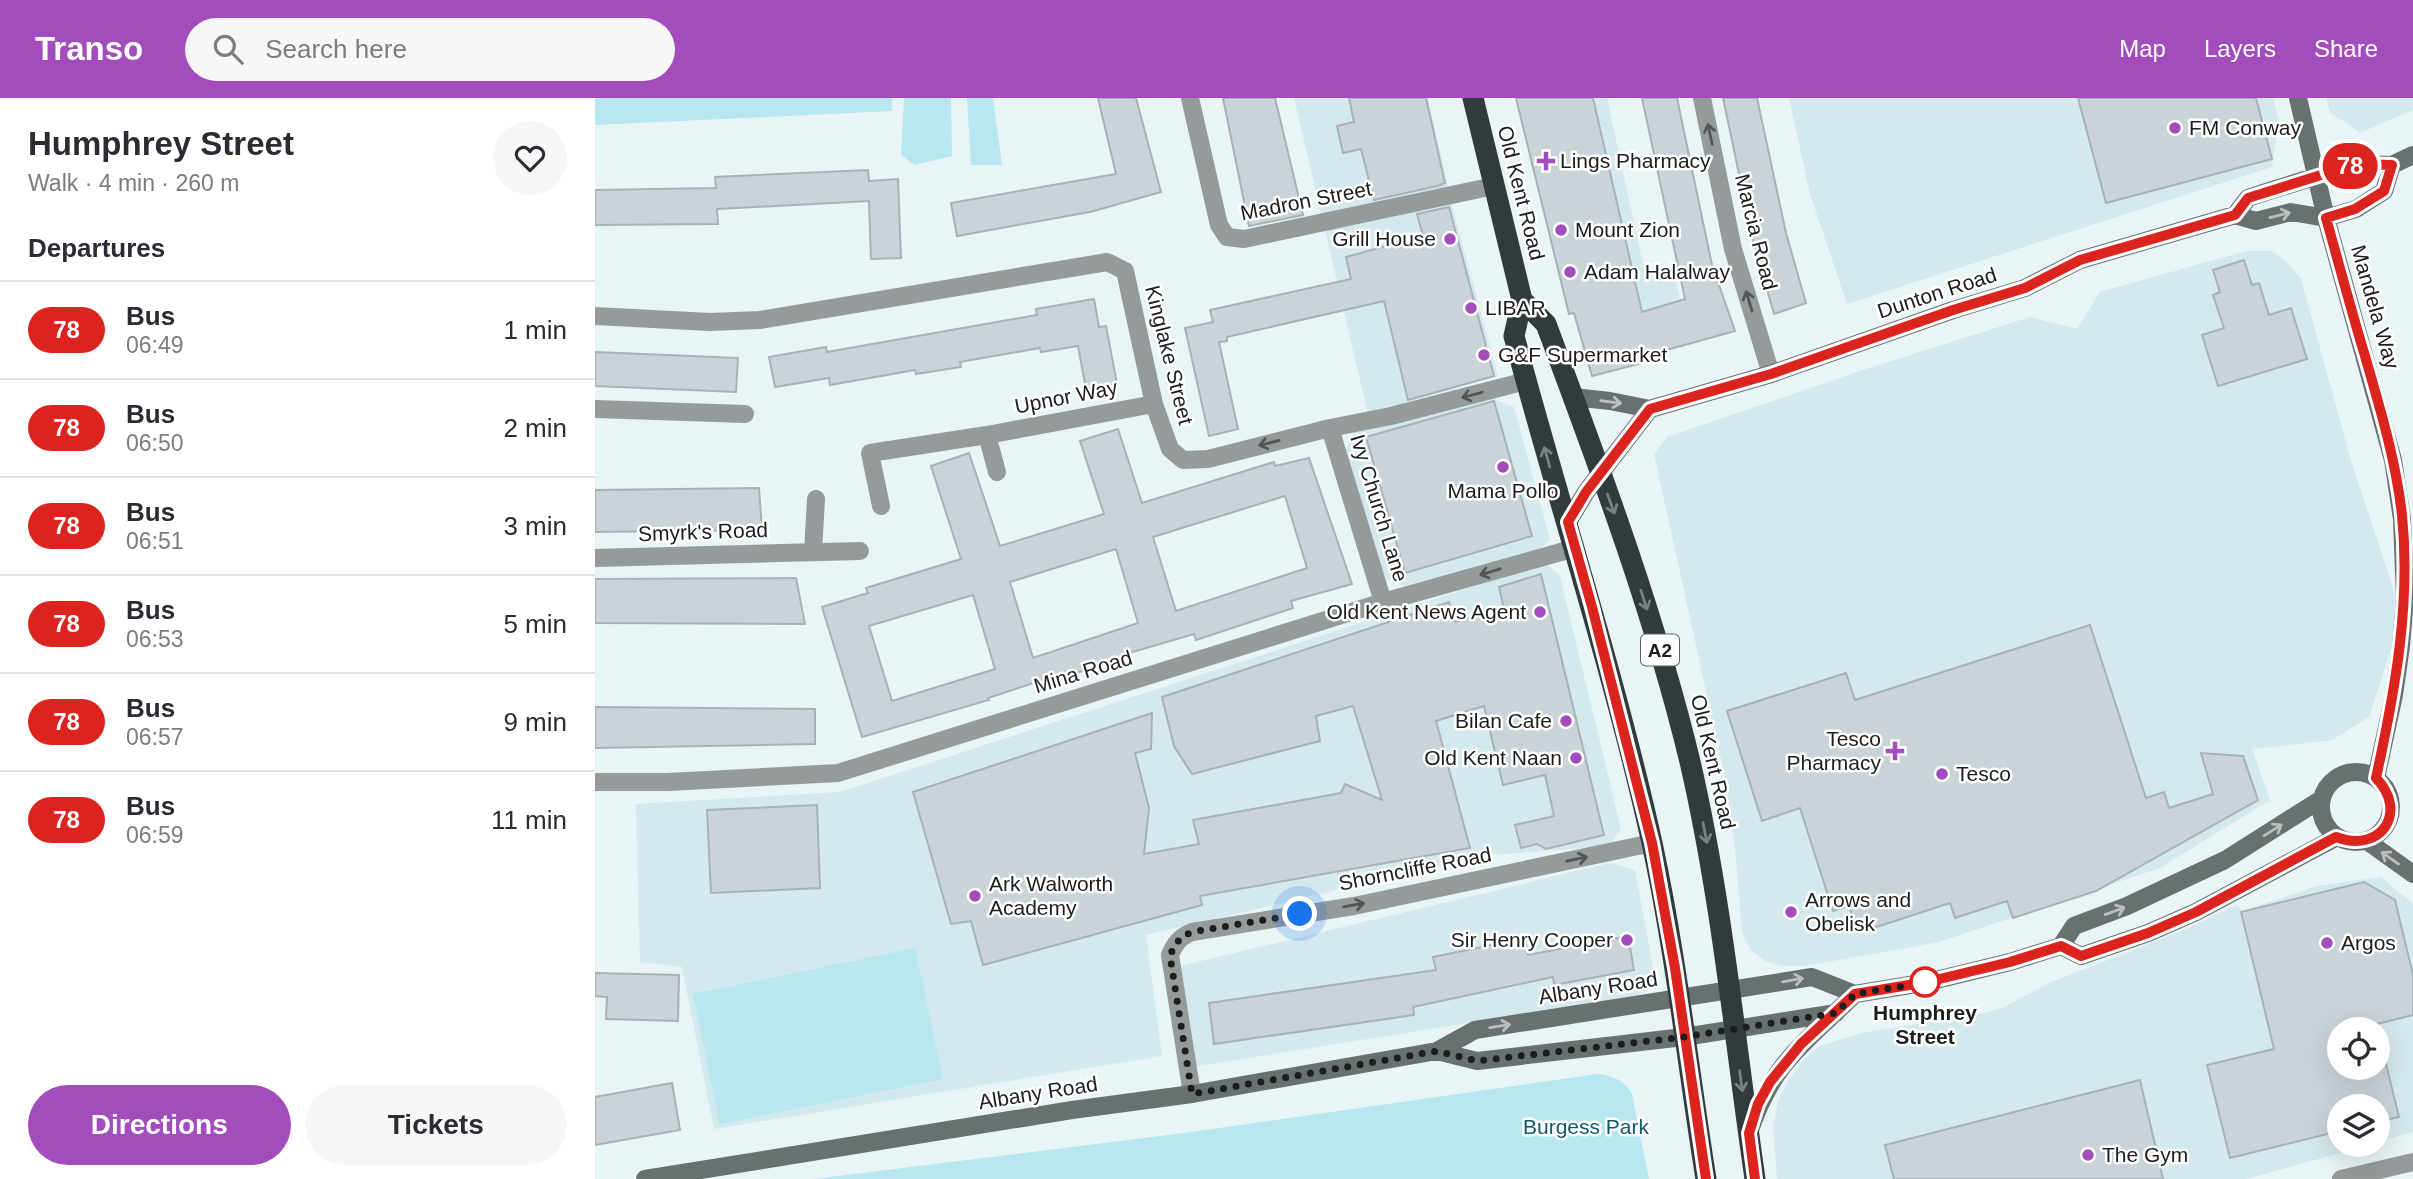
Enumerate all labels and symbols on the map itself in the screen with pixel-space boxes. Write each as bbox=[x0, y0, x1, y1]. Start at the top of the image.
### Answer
place label: FM Conway bbox=[2189, 116, 2302, 139]
marker: FM Conway bbox=[2167, 120, 2183, 136]
street label: Old Kent Road bbox=[1494, 123, 1549, 262]
one-way arrow bbox=[1702, 123, 1716, 146]
line badge: 78 bbox=[2319, 143, 2381, 189]
place label: Lings Pharmacy bbox=[1560, 149, 1711, 172]
marker: Lings Pharmacy bbox=[1538, 153, 1554, 169]
street label: Marcia Road bbox=[1731, 171, 1782, 292]
street label: Madron Street bbox=[1238, 176, 1374, 224]
one-way arrow bbox=[2268, 208, 2291, 221]
place label: Mount Zion bbox=[1575, 218, 1680, 241]
marker: Mount Zion bbox=[1553, 222, 1569, 238]
place label: Grill House bbox=[1332, 227, 1436, 250]
marker: Grill House bbox=[1442, 231, 1458, 247]
street label: Mandela Way bbox=[2347, 242, 2404, 372]
place label: Adam Halalway bbox=[1584, 260, 1730, 283]
street label: Dunton Road bbox=[1874, 262, 1999, 323]
marker: Adam Halalway bbox=[1562, 264, 1578, 280]
street label: Kinglake Street bbox=[1141, 283, 1198, 427]
one-way arrow bbox=[1741, 290, 1754, 312]
place label: LIBAR bbox=[1485, 296, 1546, 319]
marker: LIBAR bbox=[1463, 300, 1479, 316]
place label: G&F Supermarket bbox=[1498, 343, 1667, 366]
marker: G&F Supermarket bbox=[1476, 347, 1492, 363]
street label: Upnor Way bbox=[1013, 375, 1120, 418]
one-way arrow bbox=[1461, 389, 1483, 402]
one-way arrow bbox=[1600, 396, 1622, 409]
street label: Ivy Church Lane bbox=[1346, 431, 1413, 584]
one-way arrow bbox=[1258, 437, 1281, 450]
one-way arrow bbox=[1540, 446, 1553, 468]
marker: Mama Pollo bbox=[1495, 459, 1511, 475]
place label: Mama Pollo bbox=[1448, 479, 1558, 502]
one-way arrow bbox=[1606, 493, 1618, 515]
street label: Smyrk's Road bbox=[638, 518, 768, 545]
one-way arrow bbox=[1480, 566, 1502, 579]
one-way arrow bbox=[1639, 589, 1652, 611]
place label: Old Kent News Agent bbox=[1326, 600, 1526, 623]
marker: Old Kent News Agent bbox=[1532, 604, 1548, 620]
road number: A2 bbox=[1641, 635, 1679, 666]
street label: Mina Road bbox=[1031, 646, 1135, 697]
street label: Old Kent Road bbox=[1687, 692, 1740, 832]
place label: Bilan Cafe bbox=[1455, 709, 1552, 732]
marker: Bilan Cafe bbox=[1558, 713, 1574, 729]
place label: Tesco Pharmacy bbox=[1786, 727, 1881, 774]
marker: Tesco Pharmacy bbox=[1887, 743, 1903, 759]
place label: Old Kent Naan bbox=[1424, 746, 1562, 769]
marker: Old Kent Naan bbox=[1568, 750, 1584, 766]
place label: Tesco bbox=[1956, 762, 2011, 785]
marker: Tesco bbox=[1934, 766, 1950, 782]
one-way arrow bbox=[1698, 821, 1712, 844]
one-way arrow bbox=[2262, 822, 2282, 836]
street label: Shorncliffe Road bbox=[1337, 842, 1493, 895]
one-way arrow bbox=[2381, 851, 2400, 865]
one-way arrow bbox=[1565, 852, 1588, 866]
place label: Ark Walworth Academy bbox=[989, 872, 1113, 919]
marker: Ark Walworth Academy bbox=[967, 888, 983, 904]
place label: Arrows and Obelisk bbox=[1805, 888, 1911, 935]
your location bbox=[1282, 896, 1317, 931]
one-way arrow bbox=[1342, 898, 1365, 912]
marker: Arrows and Obelisk bbox=[1783, 904, 1799, 920]
one-way arrow bbox=[2104, 904, 2126, 916]
place label: Sir Henry Cooper bbox=[1451, 928, 1613, 951]
place label: Argos bbox=[2341, 931, 2396, 954]
marker: Sir Henry Cooper bbox=[1619, 932, 1635, 948]
marker: Argos bbox=[2319, 935, 2335, 951]
street label: Albany Road bbox=[1537, 967, 1659, 1008]
marker: Humphrey Street bbox=[1910, 967, 1940, 997]
one-way arrow bbox=[1781, 973, 1804, 986]
place label: Humphrey Street bbox=[1873, 1001, 1977, 1048]
one-way arrow bbox=[1488, 1019, 1511, 1032]
one-way arrow bbox=[1735, 1069, 1748, 1092]
street label: Albany Road bbox=[977, 1072, 1099, 1113]
park label: Burgess Park bbox=[1523, 1115, 1650, 1138]
place label: The Gym bbox=[2102, 1143, 2188, 1166]
marker: The Gym bbox=[2080, 1147, 2096, 1163]

